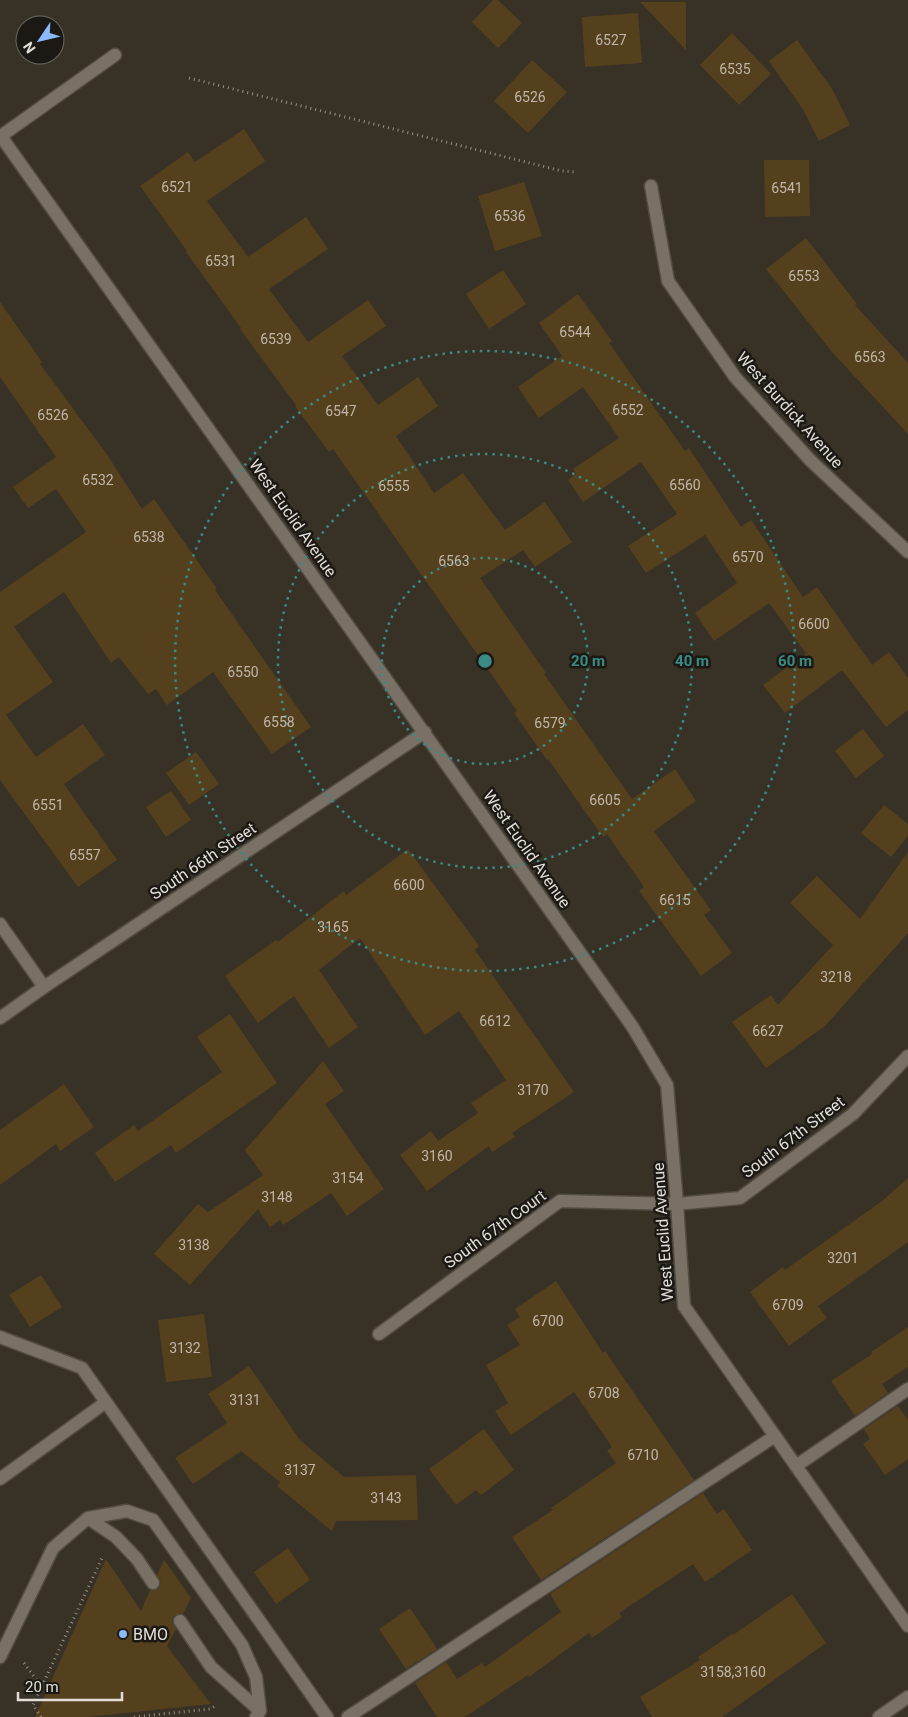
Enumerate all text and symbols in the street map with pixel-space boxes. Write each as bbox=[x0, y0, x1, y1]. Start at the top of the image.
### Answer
north arrow bbox=[15, 15, 65, 65]
house number: 6527 bbox=[595, 32, 627, 48]
text: N bbox=[20, 39, 39, 56]
house number: 6535 bbox=[719, 61, 751, 77]
house number: 6526 bbox=[514, 89, 546, 105]
house number: 6521 bbox=[161, 179, 193, 195]
house number: 6541 bbox=[771, 180, 803, 196]
house number: 6536 bbox=[494, 208, 526, 224]
house number: 6531 bbox=[205, 253, 237, 269]
house number: 6553 bbox=[788, 268, 820, 284]
house number: 6544 bbox=[559, 324, 591, 340]
house number: 6539 bbox=[260, 331, 292, 347]
street label: West Burdick Avenue bbox=[733, 348, 847, 472]
house number: 6563 bbox=[854, 349, 886, 365]
house number: 6552 bbox=[612, 402, 644, 418]
house number: 6547 bbox=[325, 403, 357, 419]
house number: 6526 bbox=[37, 407, 69, 423]
street label: West Euclid Avenue bbox=[245, 456, 341, 580]
house number: 6532 bbox=[82, 472, 114, 488]
house number: 6560 bbox=[669, 477, 701, 493]
house number: 6555 bbox=[378, 478, 410, 494]
house number: 6538 bbox=[133, 529, 165, 545]
house number: 6570 bbox=[732, 549, 764, 565]
house number: 6563 bbox=[438, 553, 470, 569]
house number: 6600 bbox=[798, 616, 830, 632]
centre of rings bbox=[476, 652, 494, 670]
text: 20 m bbox=[571, 652, 605, 670]
text: 40 m bbox=[675, 652, 709, 670]
text: 60 m bbox=[778, 652, 812, 670]
house number: 6550 bbox=[227, 664, 259, 680]
house number: 6558 bbox=[263, 714, 295, 730]
house number: 6579 bbox=[534, 715, 566, 731]
street label: West Euclid Avenue bbox=[479, 787, 575, 911]
house number: 6605 bbox=[589, 792, 621, 808]
house number: 6551 bbox=[32, 797, 64, 813]
street label: South 66th Street bbox=[146, 819, 260, 903]
house number: 6557 bbox=[69, 847, 101, 863]
house number: 6600 bbox=[393, 877, 425, 893]
house number: 6615 bbox=[659, 892, 691, 908]
house number: 3165 bbox=[317, 919, 349, 935]
house number: 3218 bbox=[820, 969, 852, 985]
house number: 6612 bbox=[479, 1013, 511, 1029]
house number: 6627 bbox=[752, 1023, 784, 1039]
house number: 3170 bbox=[517, 1082, 549, 1098]
street label: South 67th Street bbox=[738, 1092, 848, 1182]
house number: 3160 bbox=[421, 1148, 453, 1164]
street label: West Euclid Avenue bbox=[649, 1162, 677, 1302]
house number: 3154 bbox=[332, 1170, 364, 1186]
street label: South 67th Court bbox=[441, 1186, 549, 1272]
house number: 3148 bbox=[261, 1189, 293, 1205]
house number: 3138 bbox=[178, 1237, 210, 1253]
house number: 3201 bbox=[827, 1250, 859, 1266]
house number: 6709 bbox=[772, 1297, 804, 1313]
house number: 6700 bbox=[532, 1313, 564, 1329]
house number: 3132 bbox=[169, 1340, 201, 1356]
house number: 6708 bbox=[588, 1385, 620, 1401]
house number: 3131 bbox=[229, 1392, 261, 1408]
house number: 6710 bbox=[627, 1447, 659, 1463]
house number: 3137 bbox=[284, 1462, 316, 1478]
house number: 3143 bbox=[370, 1490, 402, 1506]
place label: BMO bbox=[133, 1625, 168, 1644]
marker: BMO bbox=[117, 1628, 129, 1640]
house number: 3158,3160 bbox=[700, 1664, 766, 1680]
scale bar bbox=[18, 1670, 121, 1702]
text: 20 m bbox=[25, 1678, 59, 1696]

